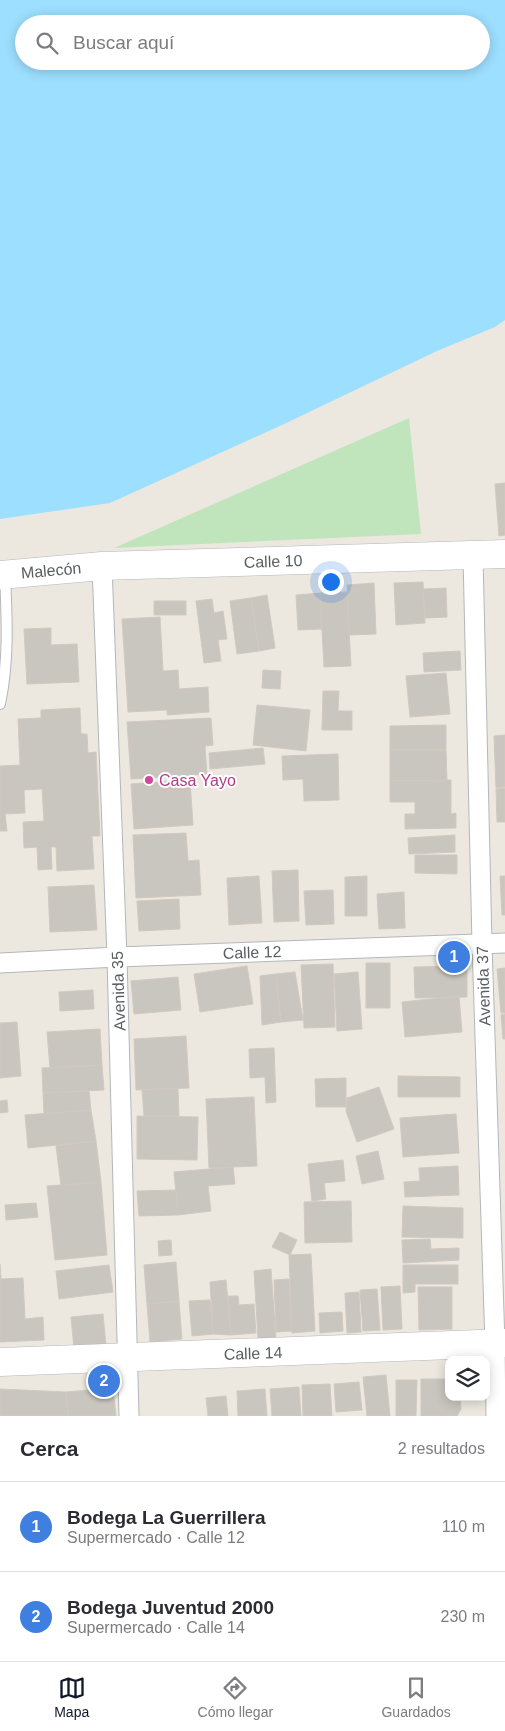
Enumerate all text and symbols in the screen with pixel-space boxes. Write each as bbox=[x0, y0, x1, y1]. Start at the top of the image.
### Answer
search box bbox=[15, 15, 490, 70]
icon: search bbox=[33, 29, 61, 57]
text: Buscar aquí bbox=[73, 32, 174, 53]
street label: Calle 10 bbox=[243, 552, 303, 571]
street label: Malecón bbox=[20, 559, 82, 582]
your location bbox=[318, 569, 344, 595]
place label: Casa Yayo bbox=[159, 772, 236, 789]
marker: Casa Yayo bbox=[143, 774, 155, 786]
pin: 1 bbox=[438, 938, 470, 976]
street label: Calle 12 bbox=[222, 943, 282, 962]
street label: Avenida 37 bbox=[474, 946, 493, 1026]
street label: Avenida 35 bbox=[109, 951, 128, 1031]
street label: Calle 14 bbox=[223, 1344, 283, 1363]
map controls bbox=[445, 1356, 490, 1401]
button: layers bbox=[445, 1356, 490, 1401]
pin: 2 bbox=[88, 1362, 120, 1400]
text: Cerca bbox=[20, 1437, 78, 1460]
text: 2 resultados bbox=[398, 1440, 485, 1457]
text: Bodega La Guerrillera bbox=[67, 1507, 266, 1528]
text: 1 bbox=[32, 1518, 40, 1535]
text: 110 m bbox=[442, 1518, 485, 1535]
text: Supermercado · Calle 12 bbox=[67, 1529, 245, 1546]
text: Bodega Juventud 2000 bbox=[67, 1597, 274, 1618]
text: 2 bbox=[32, 1608, 40, 1625]
text: 230 m bbox=[441, 1608, 485, 1625]
text: Supermercado · Calle 14 bbox=[67, 1619, 245, 1636]
tab: Mapa bbox=[54, 1674, 89, 1720]
tab: Cómo llegar bbox=[198, 1674, 273, 1720]
tab: Guardados bbox=[381, 1674, 451, 1720]

